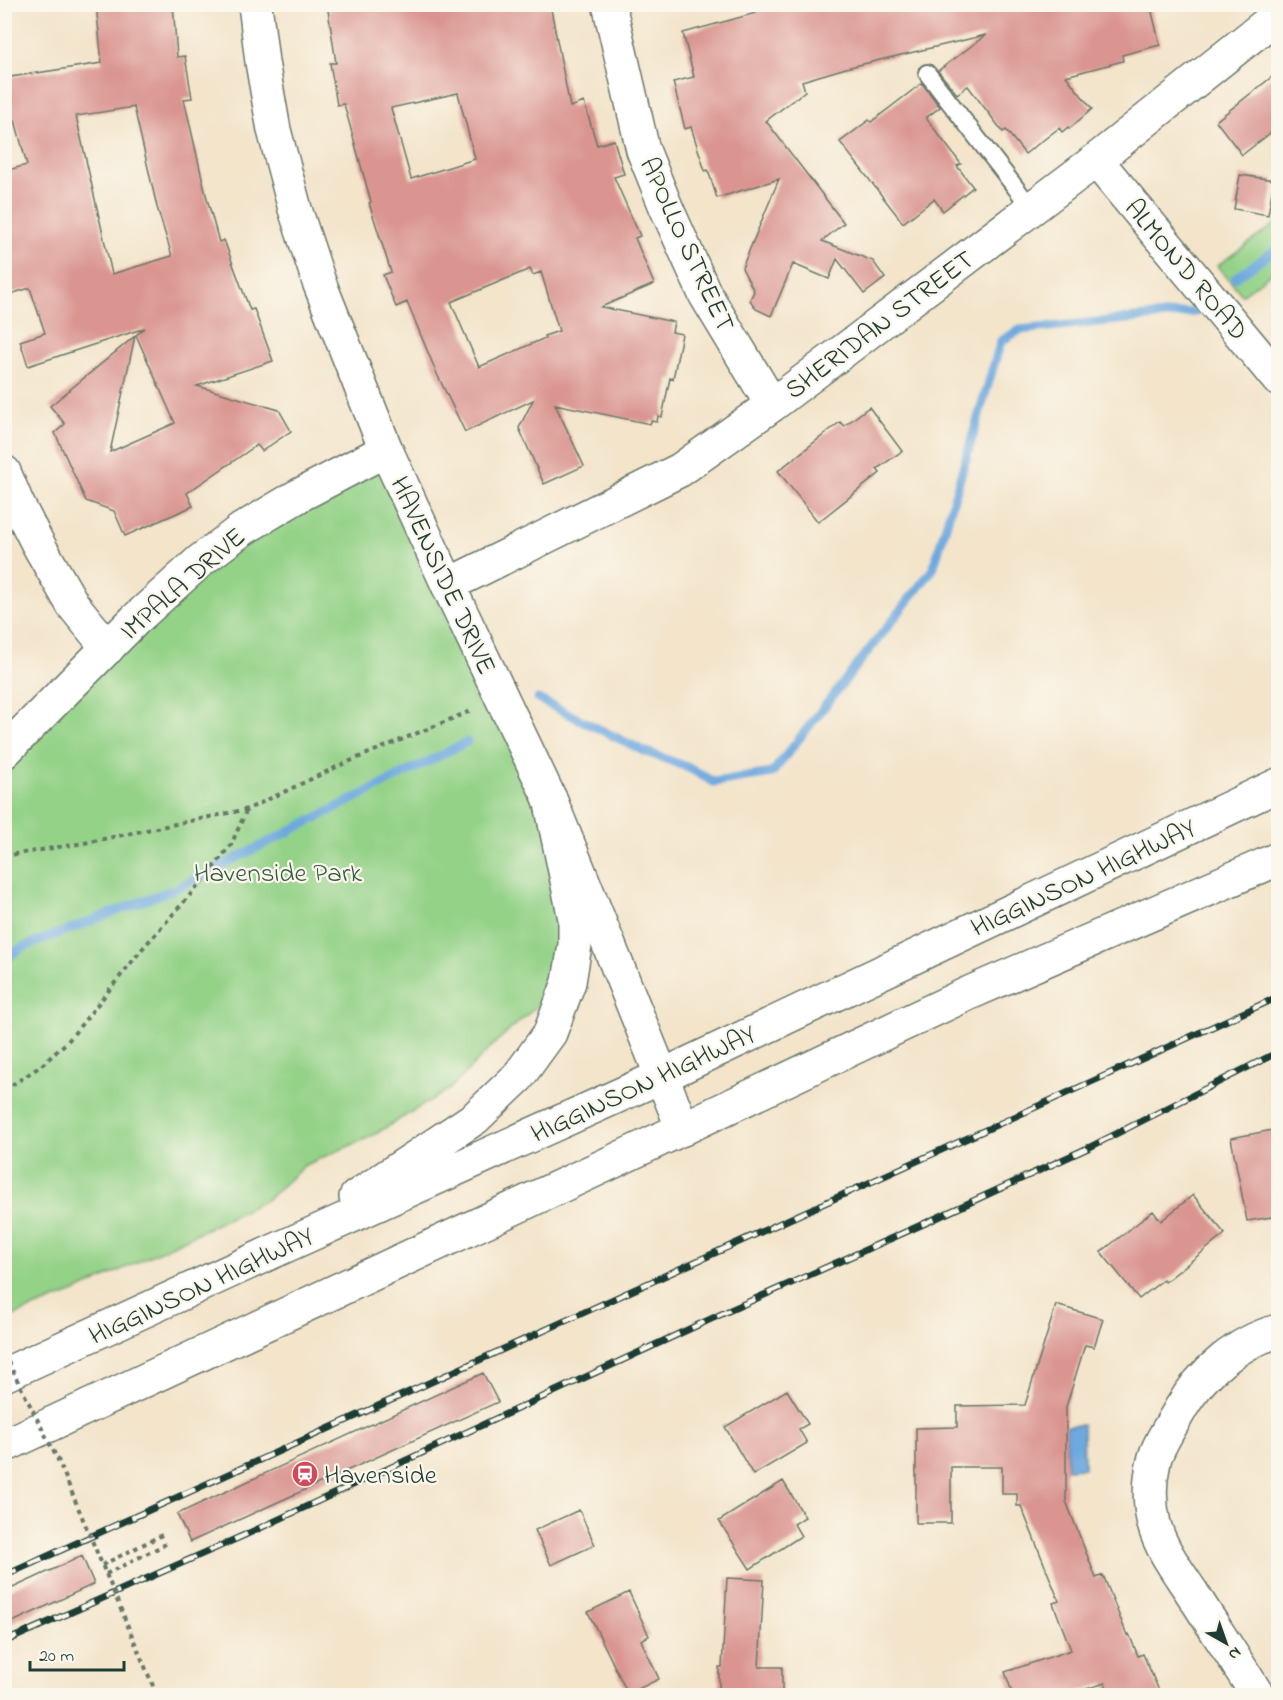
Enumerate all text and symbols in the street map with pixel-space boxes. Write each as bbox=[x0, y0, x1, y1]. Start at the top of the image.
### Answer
street label: APOLLO STREET bbox=[628, 151, 743, 339]
street label: ALMOND ROAD bbox=[1114, 191, 1256, 350]
street label: SHERIDAN STREET bbox=[778, 242, 983, 410]
street label: HAVENSIDE DRIVE bbox=[379, 471, 505, 682]
street label: IMPALA DRIVE bbox=[112, 519, 255, 651]
street label: HIGGINSON HIGHWAY bbox=[965, 810, 1204, 949]
park label: Havenside Park bbox=[194, 855, 362, 894]
street label: HIGGINSON HIGHWAY bbox=[525, 1016, 764, 1155]
street label: HIGGINSON HIGHWAY bbox=[83, 1218, 322, 1357]
place label: Havenside bbox=[324, 1457, 438, 1496]
station icon: Havenside bbox=[290, 1459, 320, 1489]
north arrow bbox=[1196, 1613, 1256, 1673]
scale bar bbox=[30, 1634, 124, 1672]
text: N bbox=[1222, 1640, 1246, 1666]
text: 20 m bbox=[39, 1644, 74, 1670]

